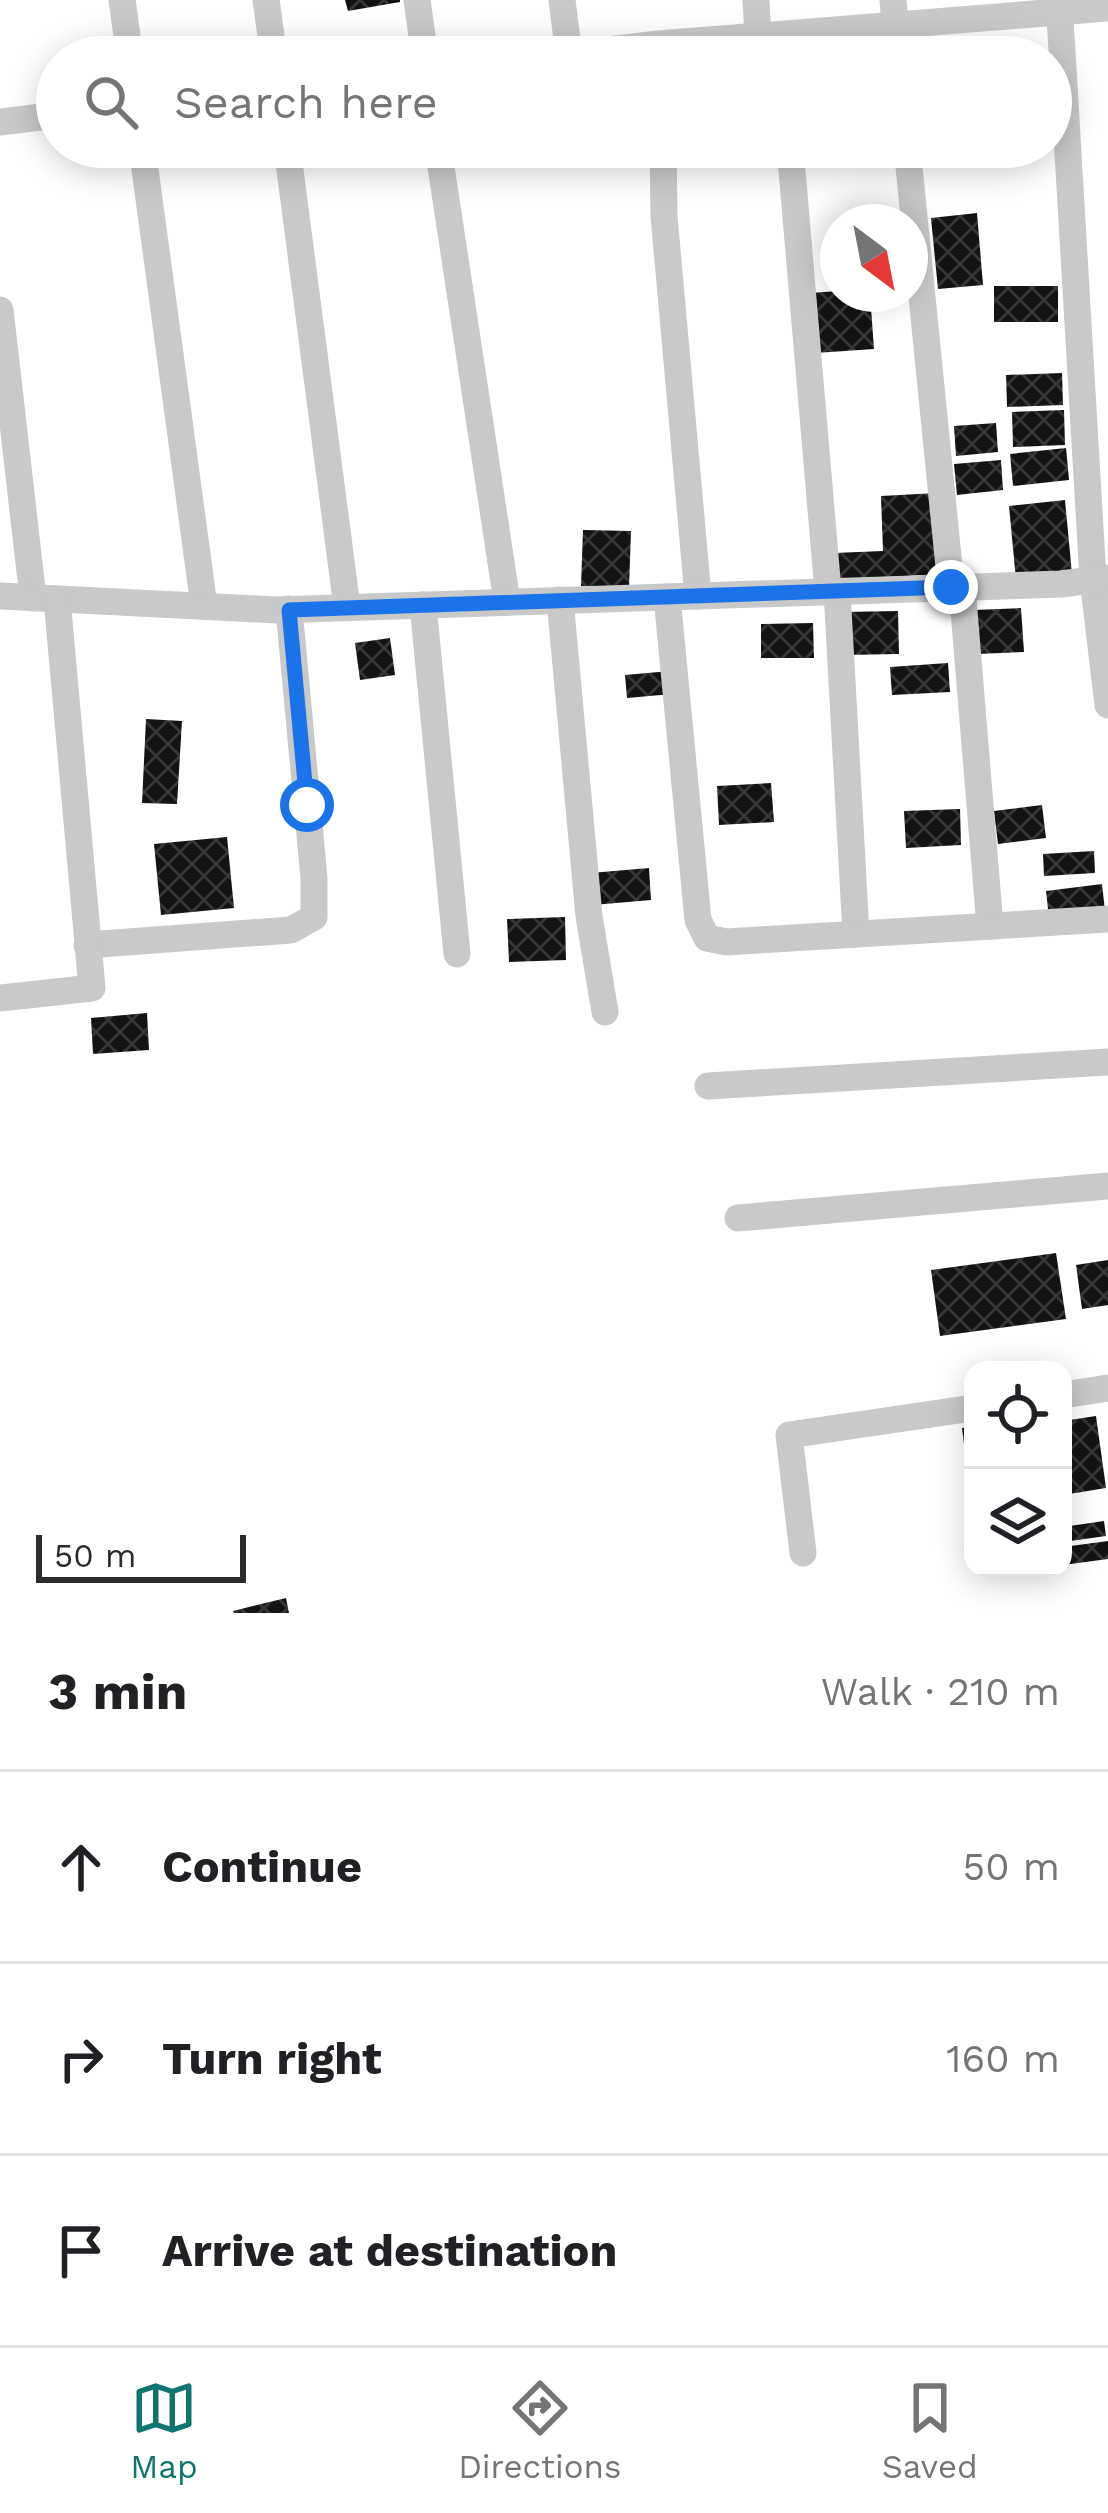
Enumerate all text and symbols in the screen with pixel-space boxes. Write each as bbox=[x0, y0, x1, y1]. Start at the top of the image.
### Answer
search box bbox=[36, 36, 1072, 168]
icon: search bbox=[78, 69, 144, 135]
text: Search here bbox=[174, 76, 438, 129]
north arrow bbox=[820, 204, 928, 312]
route end bbox=[924, 560, 978, 614]
route start bbox=[280, 778, 334, 832]
map controls bbox=[964, 1361, 1072, 1577]
button: locate bbox=[964, 1361, 1072, 1469]
button: layers bbox=[964, 1469, 1072, 1577]
scale bar bbox=[36, 1529, 246, 1582]
text: 50 m bbox=[54, 1536, 136, 1575]
text: 3 min bbox=[48, 1662, 187, 1721]
text: Walk · 210 m bbox=[821, 1669, 1060, 1714]
icon: ahead bbox=[48, 1834, 114, 1900]
text: Continue bbox=[162, 1840, 362, 1893]
text: 50 m bbox=[963, 1844, 1060, 1889]
icon: right bbox=[48, 2026, 114, 2092]
text: Turn right bbox=[162, 2032, 382, 2085]
text: 160 m bbox=[946, 2036, 1060, 2081]
icon: arrive bbox=[48, 2218, 114, 2284]
text: Arrive at destination bbox=[162, 2224, 617, 2277]
tab: Map bbox=[130, 2375, 198, 2486]
tab: Directions bbox=[458, 2375, 621, 2486]
tab: Saved bbox=[882, 2375, 978, 2486]

